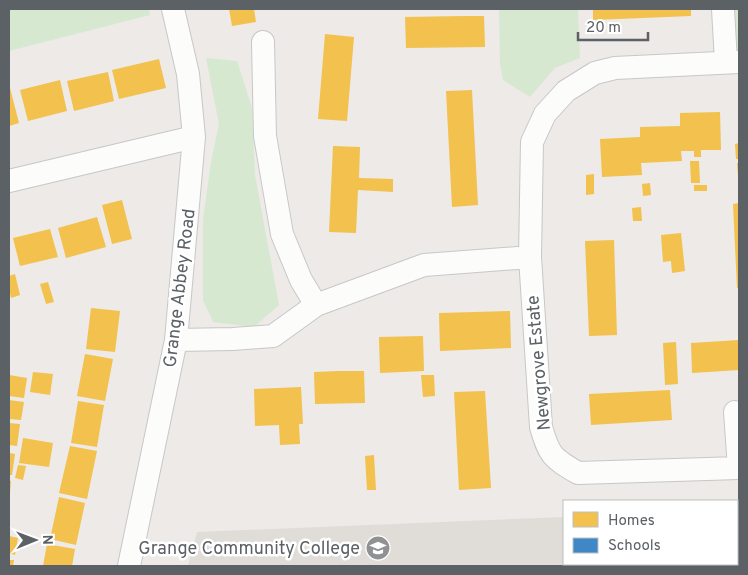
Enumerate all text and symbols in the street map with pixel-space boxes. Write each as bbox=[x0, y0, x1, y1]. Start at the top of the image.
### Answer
scale bar bbox=[578, 10, 648, 42]
text: 20 m bbox=[586, 19, 621, 38]
street label: Grange Abbey Road bbox=[159, 207, 202, 369]
street label: Newgrove Estate bbox=[522, 294, 557, 431]
legend bbox=[563, 500, 738, 565]
text: Homes bbox=[608, 512, 655, 531]
north arrow bbox=[10, 515, 60, 565]
text: N bbox=[38, 535, 55, 545]
school or university icon: Grange Community College bbox=[365, 535, 391, 561]
text: Schools bbox=[608, 537, 661, 556]
place label: Grange Community College bbox=[138, 538, 360, 561]

